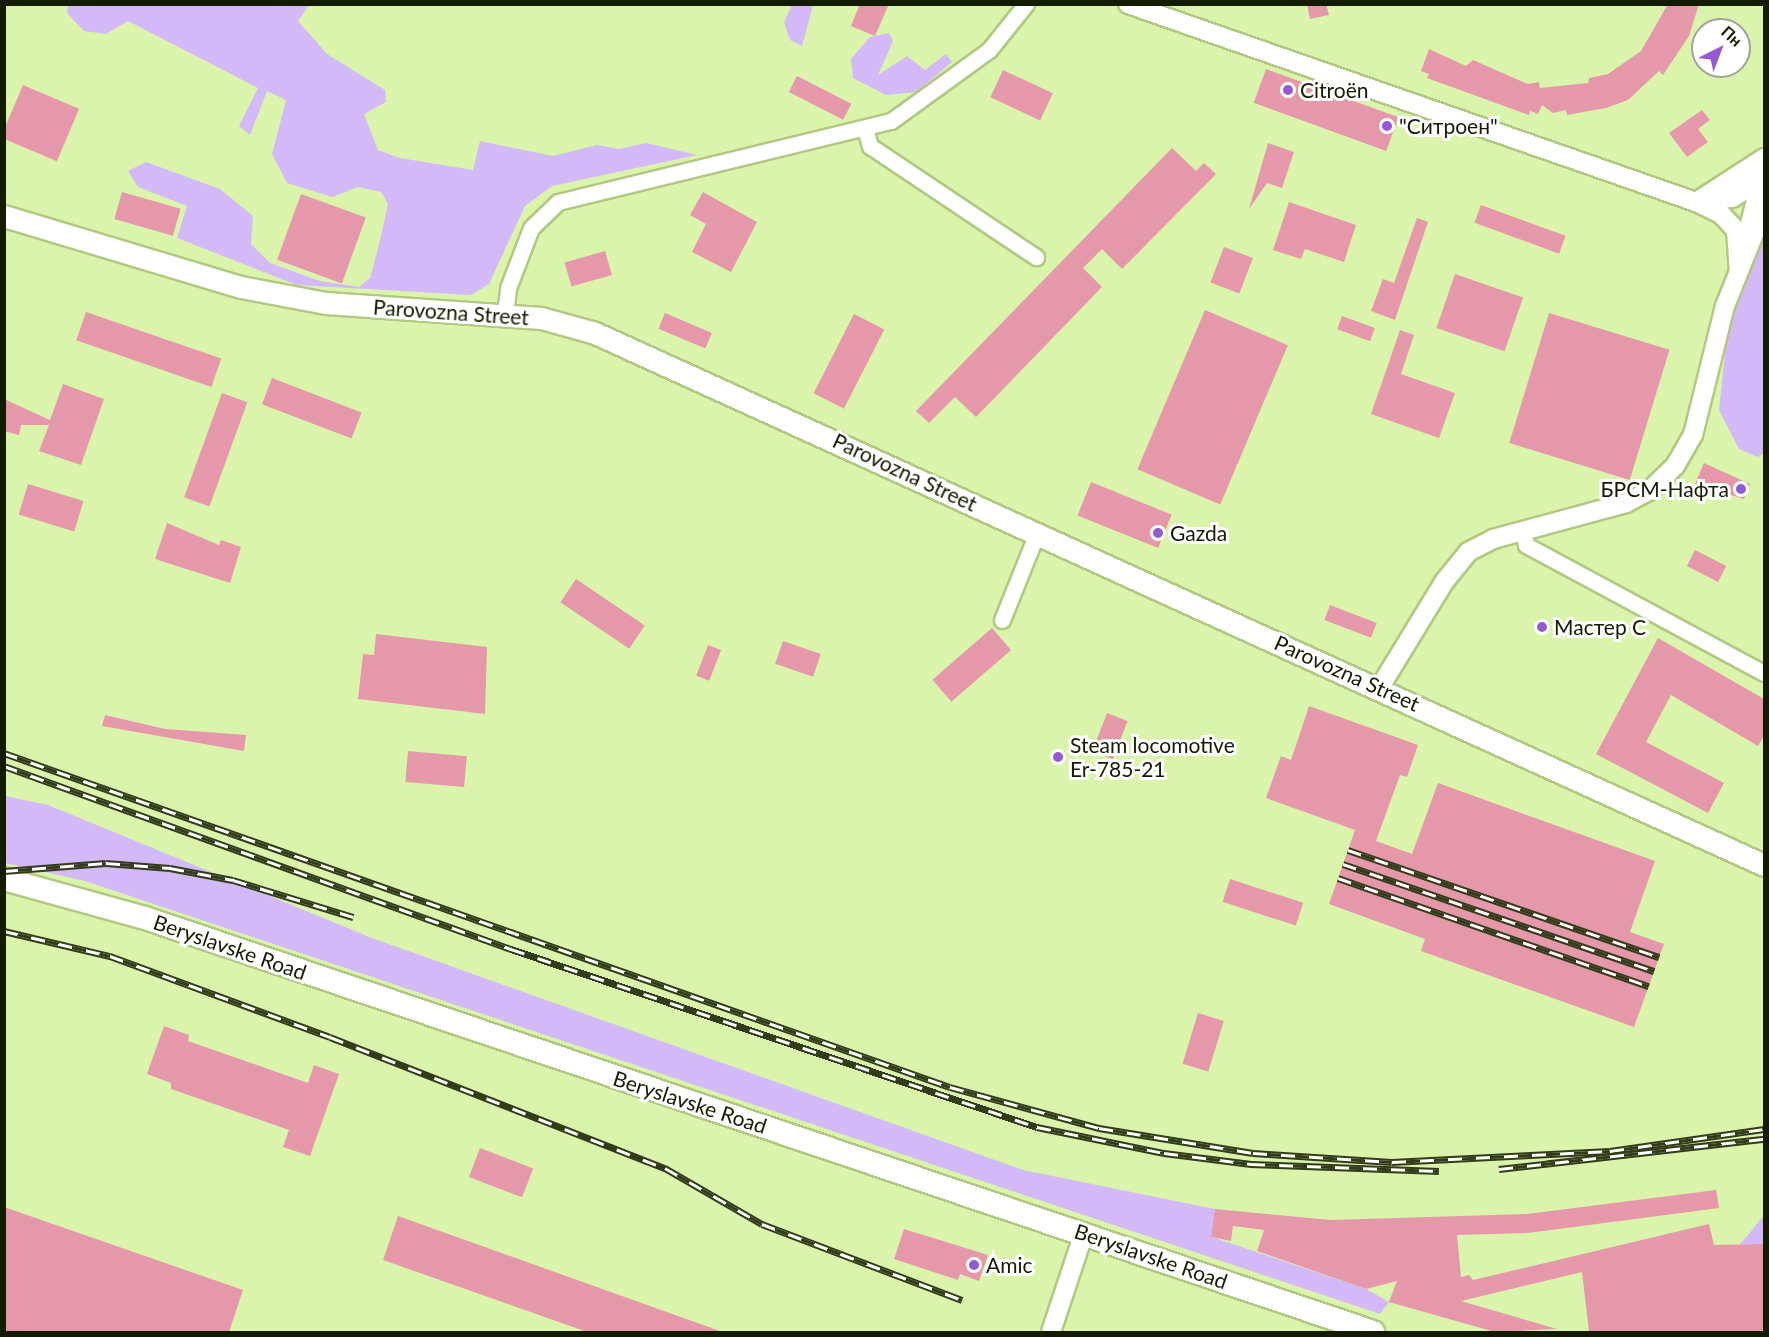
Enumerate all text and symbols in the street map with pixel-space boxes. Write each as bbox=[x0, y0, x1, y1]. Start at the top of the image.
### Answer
north arrow bbox=[1691, 18, 1751, 78]
text: Пн bbox=[1718, 22, 1746, 50]
place label: Citroën bbox=[1300, 77, 1369, 103]
marker: Citroën bbox=[1281, 83, 1295, 97]
place label: "Ситроен" bbox=[1399, 113, 1498, 139]
marker: "Ситроен" bbox=[1380, 119, 1394, 133]
street label: Parovozna Street bbox=[372, 294, 530, 330]
street label: Parovozna Street bbox=[829, 428, 981, 516]
place label: БРСМ-Нафта bbox=[1601, 476, 1729, 502]
marker: БРСМ-Нафта bbox=[1734, 482, 1748, 496]
place label: Gazda bbox=[1170, 520, 1227, 546]
marker: Gazda bbox=[1151, 526, 1165, 540]
place label: Мастер С bbox=[1554, 614, 1646, 640]
marker: Мастер С bbox=[1535, 620, 1549, 634]
street label: Parovozna Street bbox=[1271, 630, 1423, 716]
place label: Steam locomotive Er-785-21 bbox=[1070, 732, 1235, 782]
marker: Steam locomotive Er-785-21 bbox=[1051, 750, 1065, 764]
street label: Beryslavske Road bbox=[150, 909, 310, 985]
street label: Beryslavske Road bbox=[610, 1065, 770, 1139]
street label: Beryslavske Road bbox=[1071, 1218, 1231, 1294]
place label: Amic bbox=[986, 1252, 1033, 1278]
marker: Amic bbox=[967, 1258, 981, 1272]

